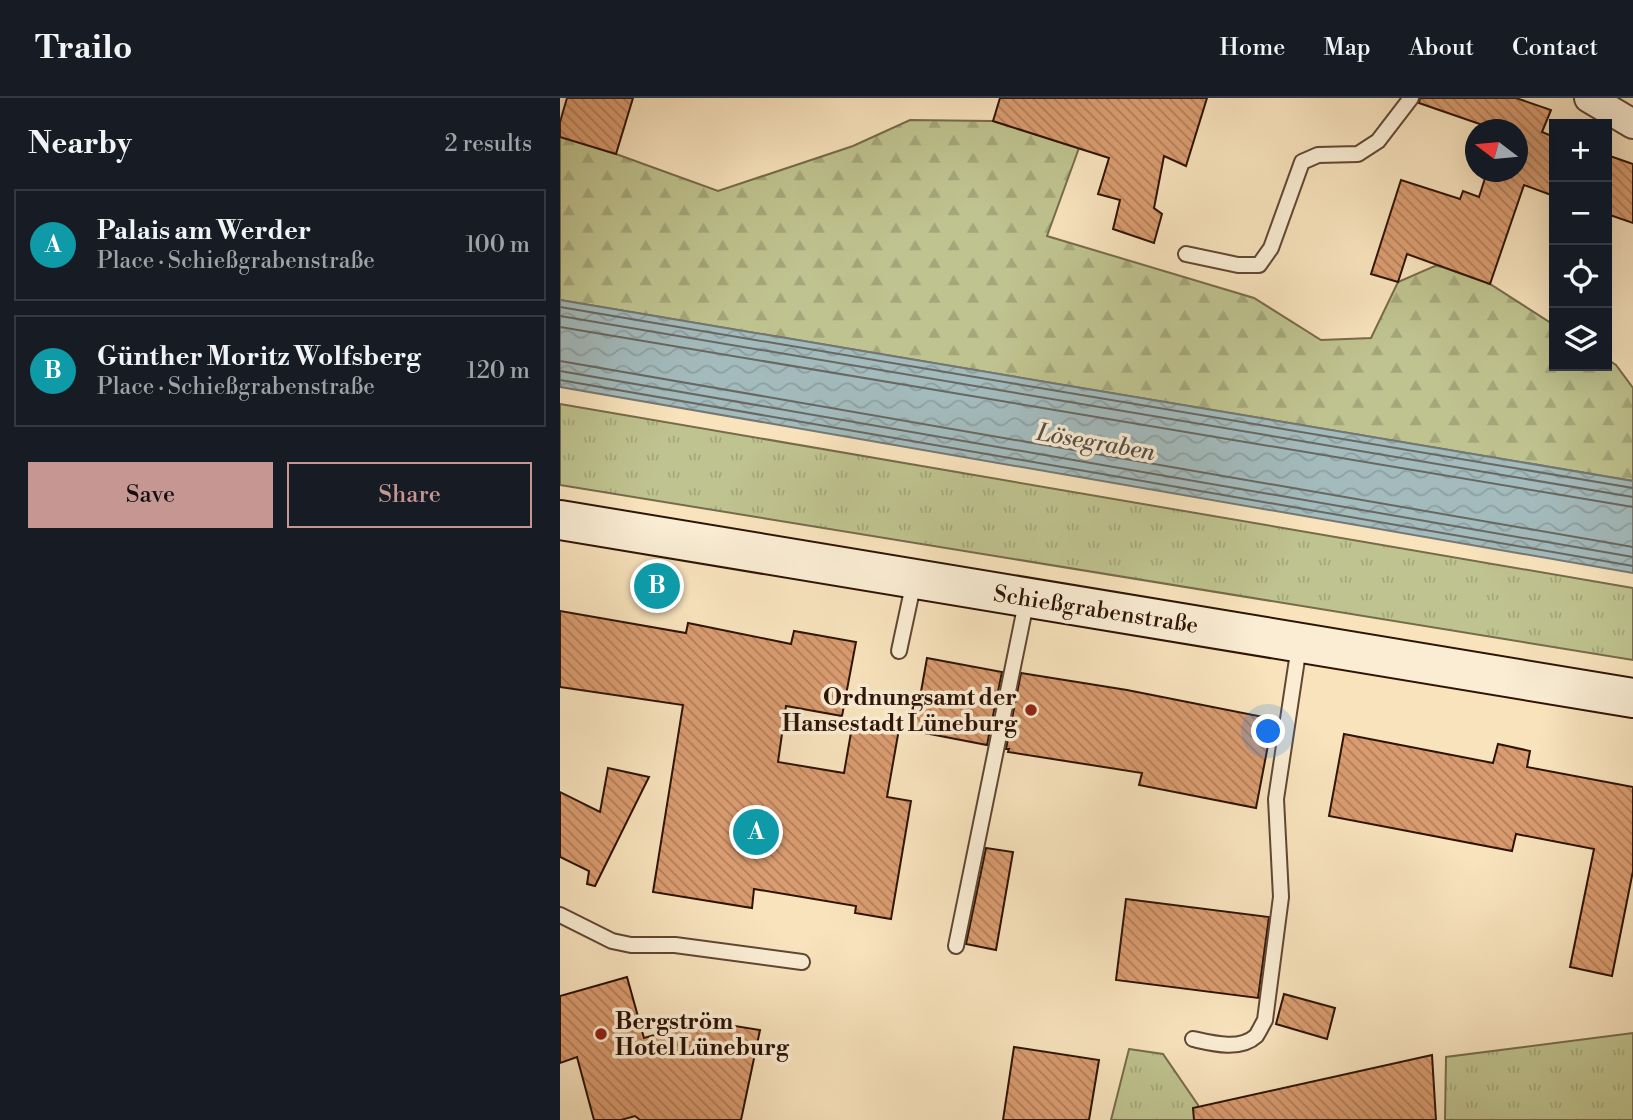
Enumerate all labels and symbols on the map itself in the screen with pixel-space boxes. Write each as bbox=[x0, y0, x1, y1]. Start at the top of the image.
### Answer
north arrow bbox=[1465, 119, 1528, 182]
water label: Lösegraben bbox=[1033, 418, 1158, 468]
pin: B bbox=[634, 560, 680, 612]
street label: Schießgrabenstraße bbox=[991, 580, 1200, 640]
place label: Ordnungsamt der Hansestadt Lüneburg bbox=[782, 684, 1018, 738]
marker: Ordnungsamt der Hansestadt Lüneburg bbox=[1023, 702, 1039, 718]
your location bbox=[1251, 714, 1285, 748]
pin: A bbox=[733, 806, 779, 858]
place label: Bergström Hotel Lüneburg bbox=[615, 1008, 790, 1062]
marker: Bergström Hotel Lüneburg bbox=[593, 1026, 609, 1042]

